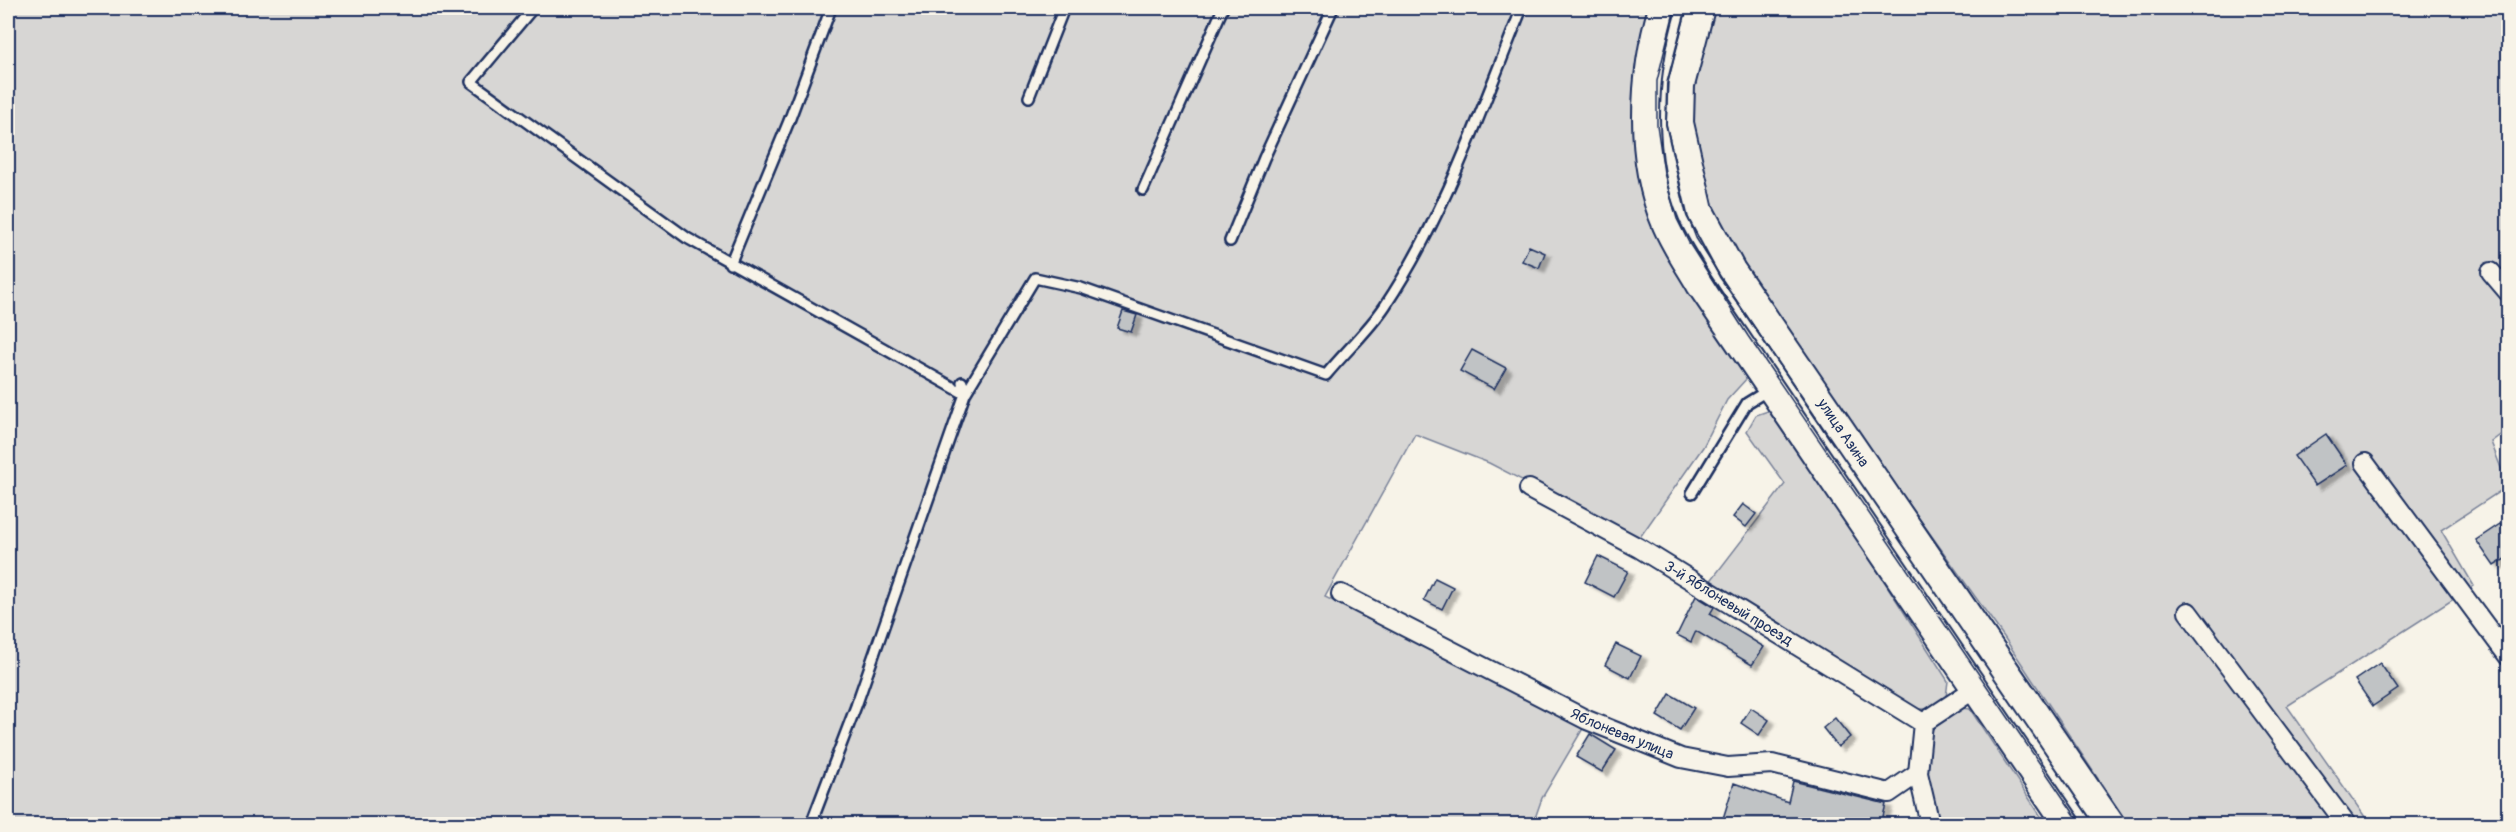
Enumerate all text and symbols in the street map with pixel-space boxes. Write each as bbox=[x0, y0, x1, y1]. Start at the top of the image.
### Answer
street label: улица Азина bbox=[1813, 394, 1873, 471]
street label: 3-й Яблоневый проезд bbox=[1661, 556, 1796, 650]
street label: Яблоневая улица bbox=[1567, 704, 1677, 764]

